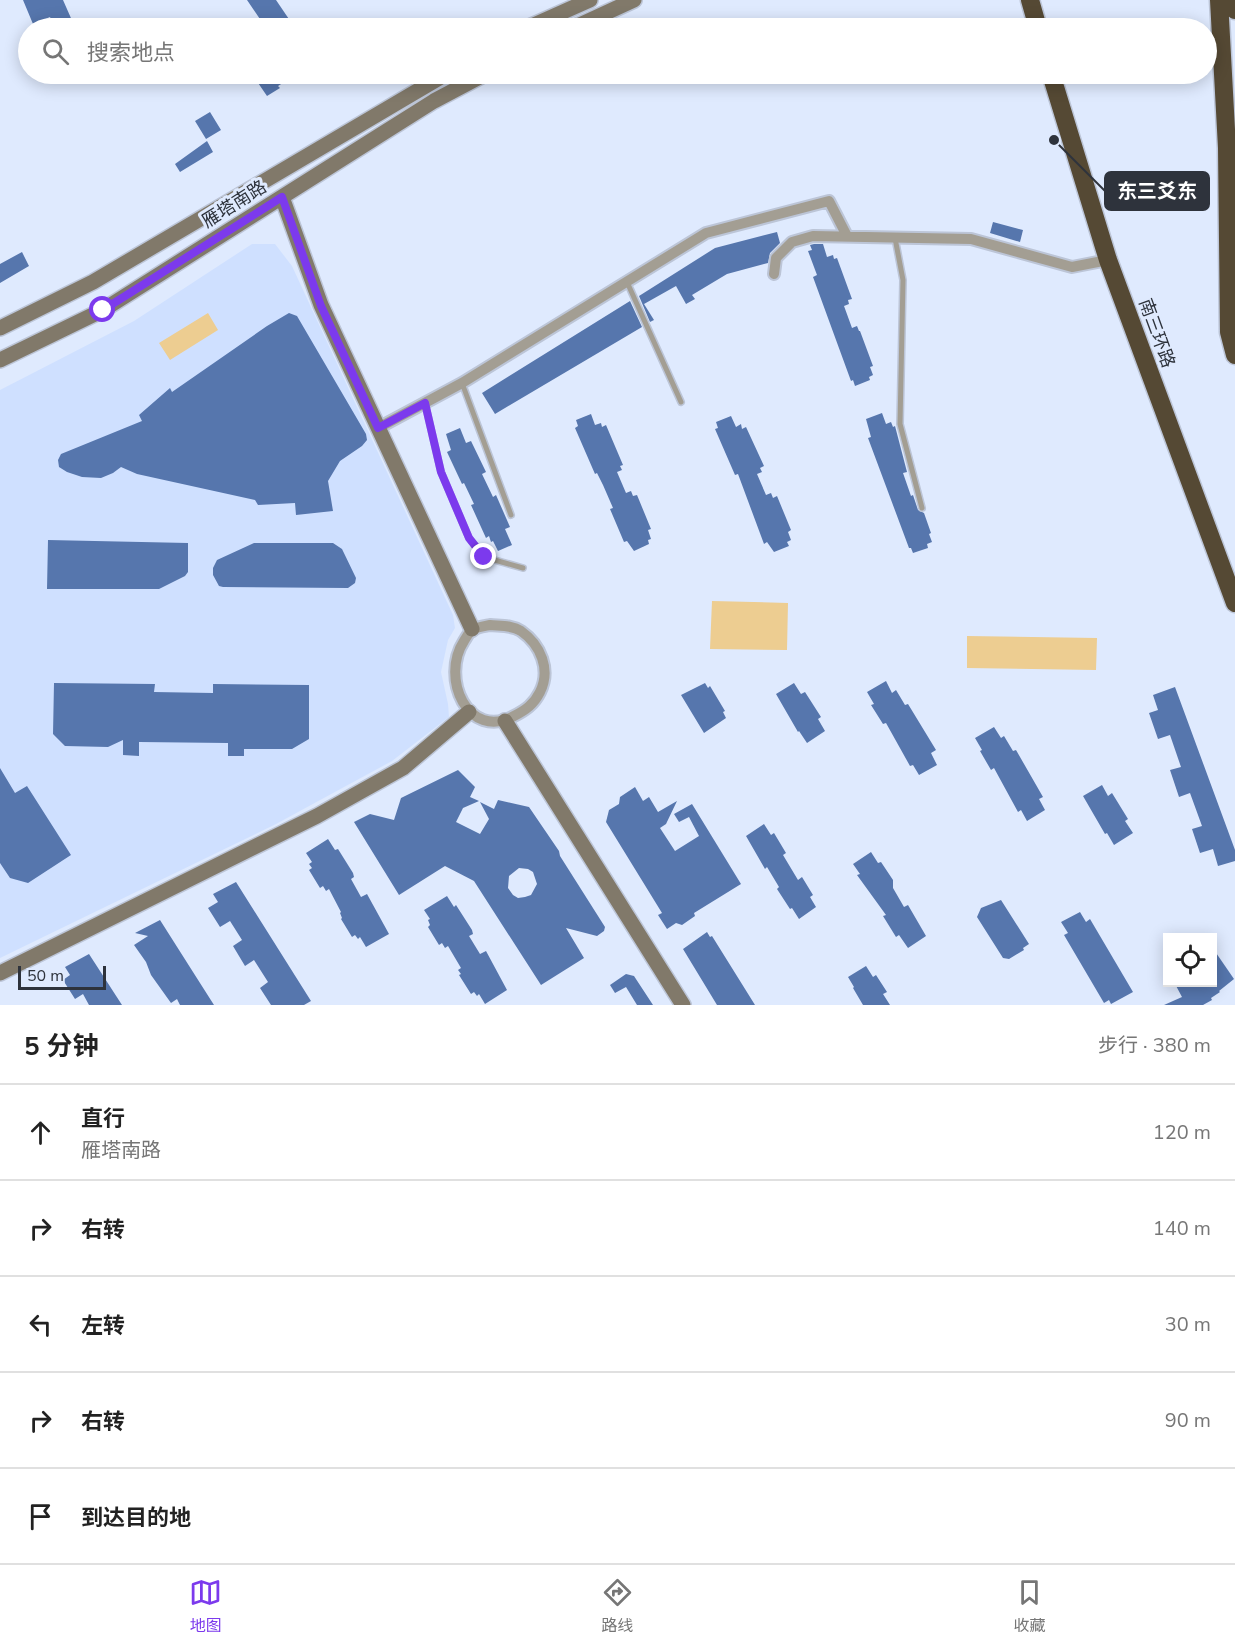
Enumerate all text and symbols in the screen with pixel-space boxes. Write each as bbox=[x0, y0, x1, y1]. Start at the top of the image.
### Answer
search box bbox=[18, 18, 1217, 84]
icon: search bbox=[39, 35, 72, 68]
text: 搜索地点 bbox=[87, 38, 175, 68]
callout: 东三爻东 bbox=[1105, 172, 1209, 210]
street label: 雁塔南路 bbox=[197, 175, 271, 233]
text: 东三爻东 bbox=[1117, 178, 1197, 205]
street label: 南三环路 bbox=[1133, 295, 1181, 371]
route start bbox=[89, 296, 115, 322]
route end bbox=[470, 543, 496, 569]
map controls bbox=[1163, 933, 1217, 987]
button: locate bbox=[1163, 933, 1217, 987]
scale bar bbox=[18, 963, 106, 990]
text: 50 m bbox=[27, 965, 64, 987]
text: 5 分钟 bbox=[24, 1029, 99, 1064]
text: 步行 · 380 m bbox=[1098, 1032, 1211, 1059]
text: 直行 bbox=[81, 1104, 125, 1134]
icon: ahead bbox=[24, 1116, 57, 1149]
text: 120 m bbox=[1153, 1119, 1211, 1146]
text: 雁塔南路 bbox=[81, 1137, 161, 1164]
icon: right bbox=[24, 1212, 57, 1245]
text: 右转 bbox=[81, 1215, 125, 1245]
text: 140 m bbox=[1153, 1215, 1211, 1242]
icon: left bbox=[24, 1308, 57, 1341]
text: 左转 bbox=[81, 1311, 125, 1341]
text: 30 m bbox=[1165, 1311, 1211, 1338]
icon: right bbox=[24, 1404, 57, 1437]
text: 右转 bbox=[81, 1407, 125, 1437]
text: 90 m bbox=[1165, 1407, 1211, 1434]
icon: arrive bbox=[24, 1500, 57, 1533]
text: 到达目的地 bbox=[81, 1503, 191, 1533]
tab: 地图 bbox=[189, 1576, 222, 1637]
tab: 路线 bbox=[601, 1576, 634, 1637]
tab: 收藏 bbox=[1013, 1576, 1046, 1637]

